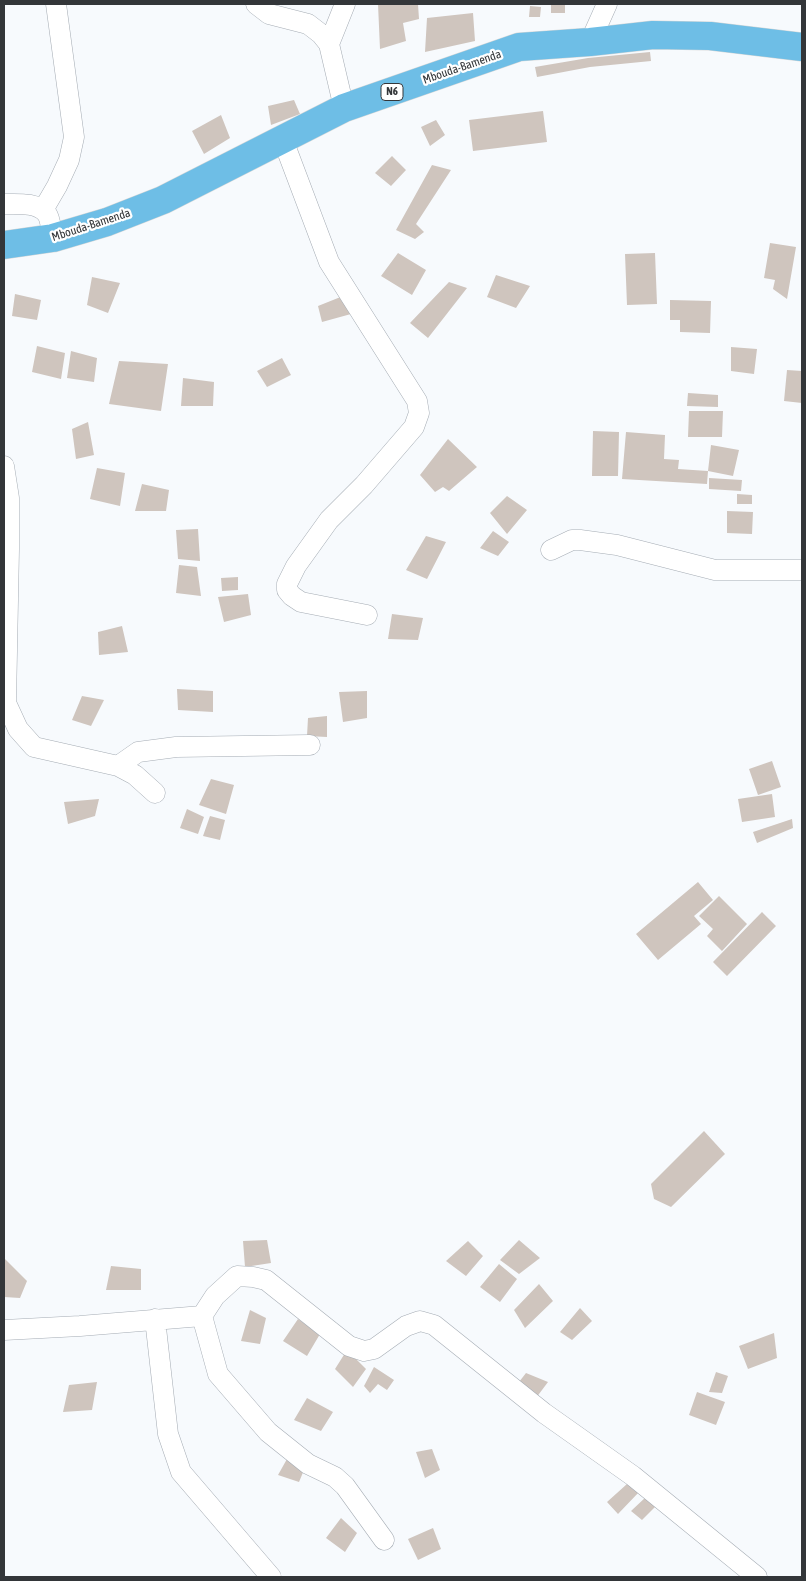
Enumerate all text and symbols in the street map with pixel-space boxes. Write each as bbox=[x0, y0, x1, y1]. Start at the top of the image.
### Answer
street label: Mbouda-Bamenda bbox=[421, 47, 503, 87]
road number: N6 bbox=[381, 84, 403, 100]
street label: Mbouda-Bamenda bbox=[50, 206, 132, 244]

